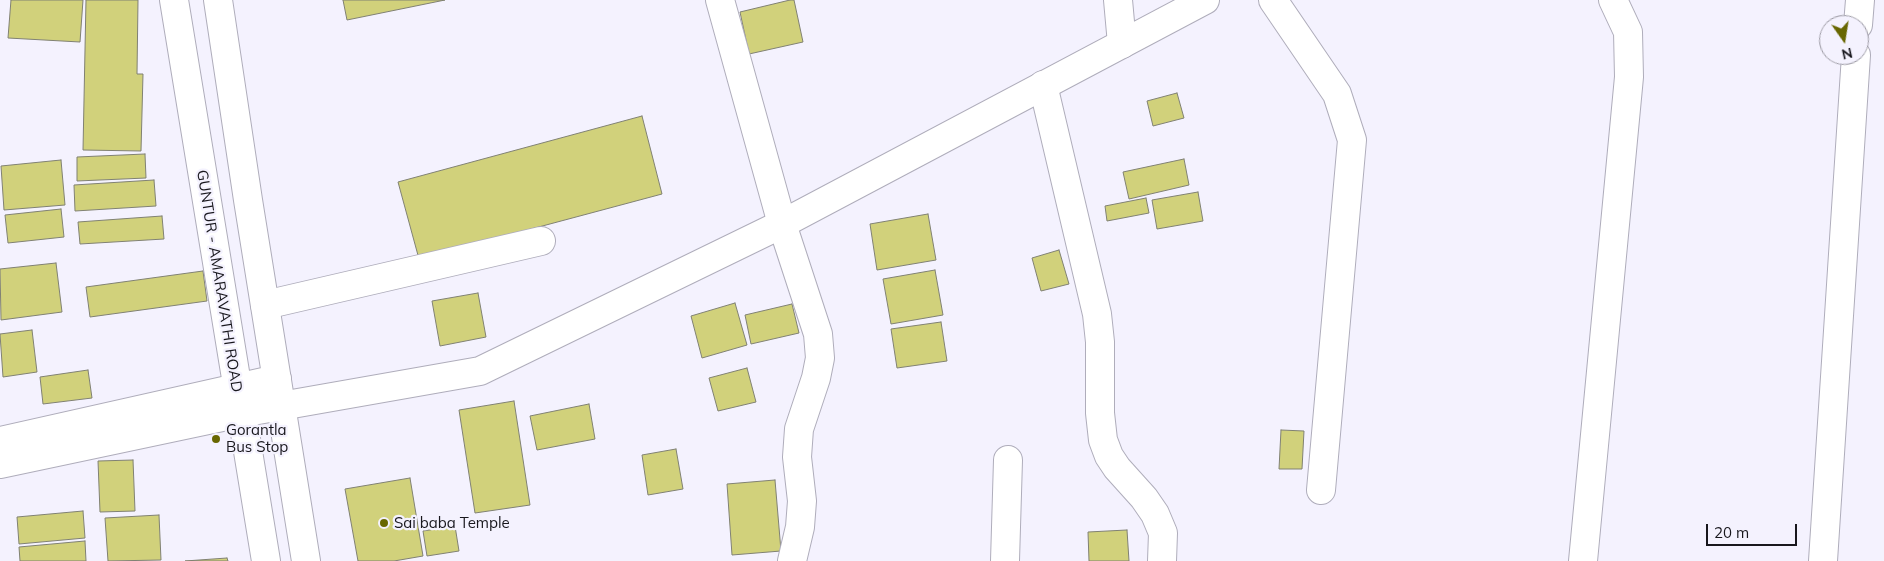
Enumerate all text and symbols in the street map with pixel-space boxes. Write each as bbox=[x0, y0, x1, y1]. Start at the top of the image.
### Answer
north arrow bbox=[1819, 15, 1869, 65]
text: N bbox=[1840, 44, 1854, 64]
street label: GUNTUR - AMARAVATHI ROAD bbox=[193, 169, 245, 393]
place label: Gorantla Bus Stop bbox=[226, 421, 288, 456]
marker: Gorantla Bus Stop bbox=[210, 433, 222, 445]
place label: Sai baba Temple bbox=[394, 514, 510, 532]
scale bar bbox=[1709, 514, 1800, 546]
marker: Sai baba Temple bbox=[378, 517, 390, 529]
text: 20 m bbox=[1714, 523, 1749, 542]

